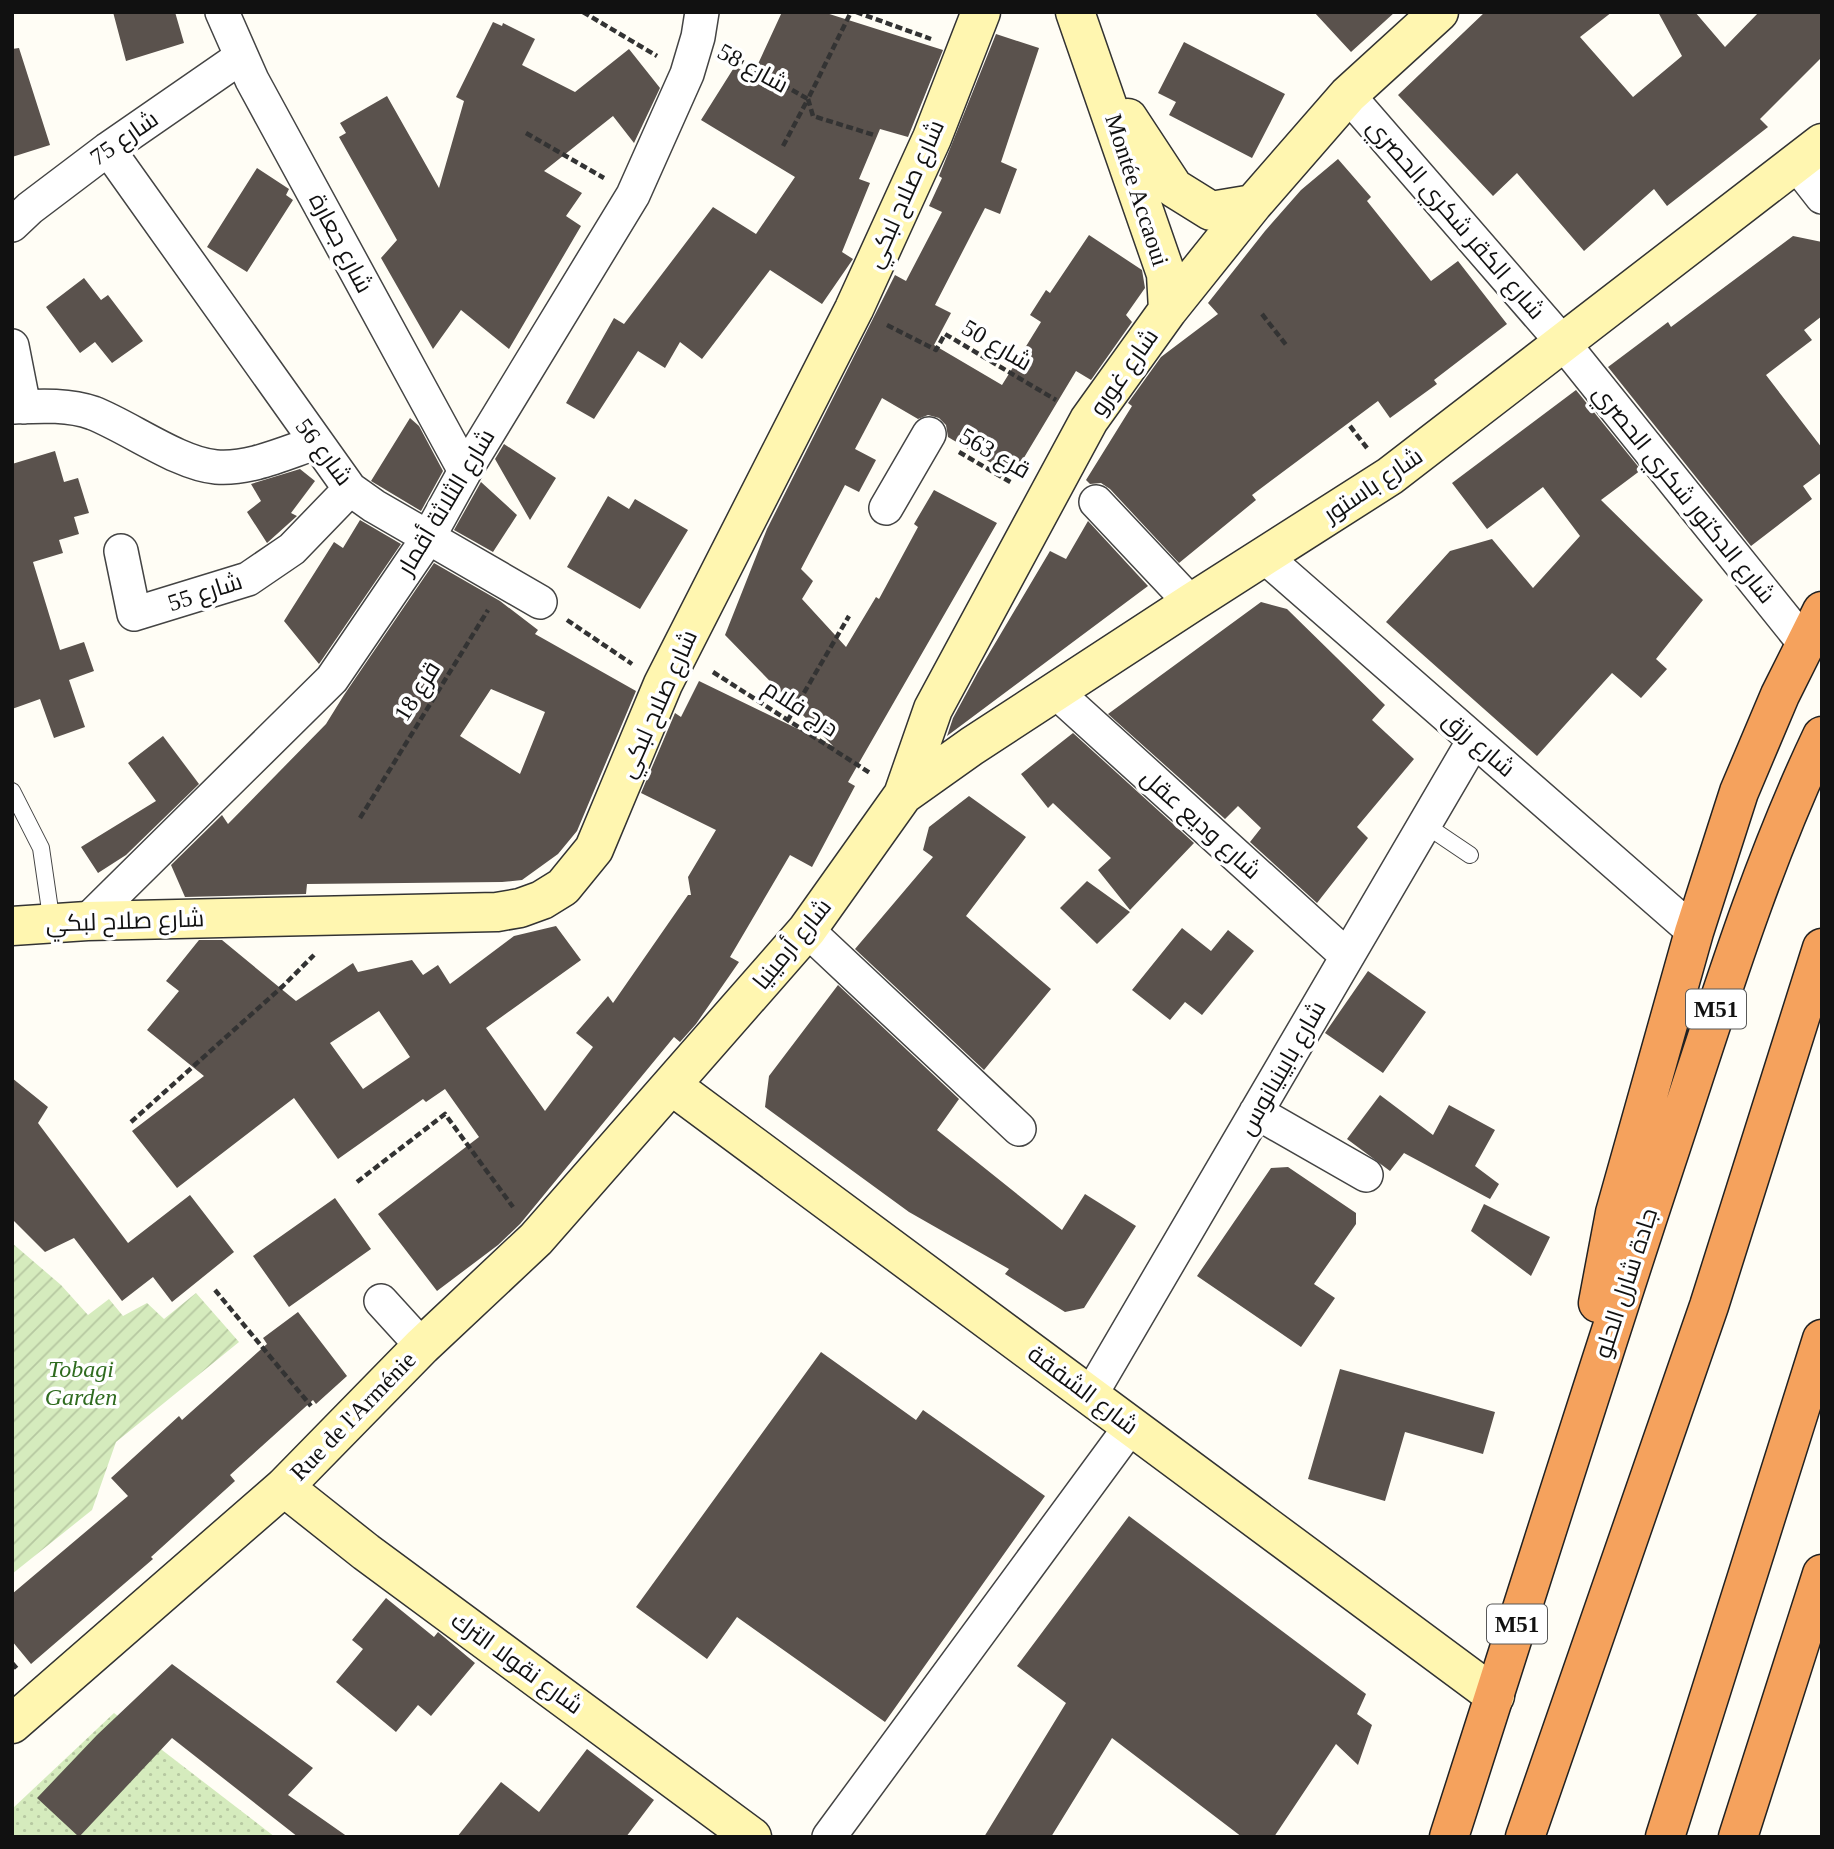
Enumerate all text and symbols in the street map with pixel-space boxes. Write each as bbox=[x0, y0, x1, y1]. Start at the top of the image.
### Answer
street label: شارع 58 bbox=[712, 38, 793, 101]
street label: شارع 75 bbox=[85, 105, 165, 173]
street label: Montée Accaoui bbox=[1100, 111, 1174, 269]
street label: شارع الکقر شكري الحصري bbox=[1358, 114, 1550, 327]
street label: شارع صلاح لبكي bbox=[861, 116, 955, 274]
street label: شارع جعارة bbox=[301, 189, 378, 298]
street label: شارع 50 bbox=[956, 314, 1036, 378]
street label: شارع غورو bbox=[1085, 324, 1166, 422]
street label: شارع الدكتور شكري الحصري bbox=[1584, 380, 1780, 611]
street label: شارع 56 bbox=[288, 414, 357, 492]
street label: قرع 563 bbox=[954, 422, 1035, 486]
street label: شارع الثلاثة أقمار bbox=[389, 423, 502, 583]
street label: شارع باستور bbox=[1317, 443, 1429, 531]
street label: شارع 55 bbox=[165, 568, 246, 619]
street label: شارع صلاح لبكي bbox=[614, 626, 708, 784]
street label: قرع 18 bbox=[389, 657, 448, 727]
street label: درج فلام bbox=[757, 674, 843, 744]
street label: شارع رزق bbox=[1436, 706, 1520, 784]
street label: شارع وديع عقل bbox=[1134, 764, 1266, 886]
street label: شارع أرمينيا bbox=[745, 892, 839, 996]
street label: شارع صلاح لبكي bbox=[45, 905, 205, 943]
road number: M51 bbox=[1686, 990, 1746, 1028]
street label: شارع بابينيانوس bbox=[1233, 997, 1333, 1141]
street label: جادة شارل الحلو bbox=[1590, 1205, 1663, 1362]
street label: شارع الشفقة bbox=[1021, 1340, 1143, 1442]
street label: Rue de l'Arménie bbox=[285, 1346, 421, 1486]
park label: Tobagi Garden bbox=[45, 1356, 117, 1410]
road number: M51 bbox=[1487, 1604, 1547, 1644]
street label: شارع نقولا الترك bbox=[445, 1607, 588, 1722]

